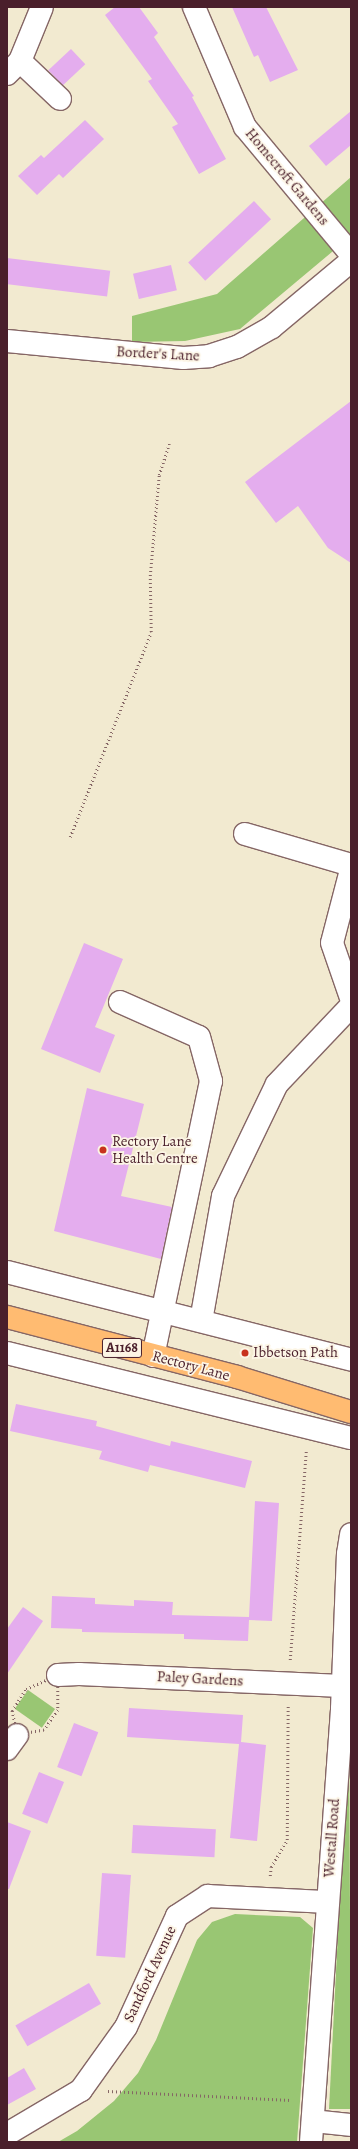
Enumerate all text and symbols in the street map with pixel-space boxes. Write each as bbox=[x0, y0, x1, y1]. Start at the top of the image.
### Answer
street label: Homecroft Gardens bbox=[241, 125, 333, 229]
street label: Border's Lane bbox=[116, 343, 200, 365]
place label: Rectory Lane Health Centre bbox=[112, 1132, 198, 1167]
marker: Rectory Lane Health Centre bbox=[97, 1144, 109, 1156]
road number: A1168 bbox=[101, 1336, 143, 1360]
place label: Ibbetson Path bbox=[253, 1344, 338, 1362]
street label: Rectory Lane bbox=[150, 1347, 232, 1385]
marker: Ibbetson Path bbox=[240, 1348, 250, 1358]
street label: Paley Gardens bbox=[156, 1668, 244, 1690]
street label: Westall Road bbox=[320, 1798, 344, 1878]
street label: Sandford Avenue bbox=[120, 1923, 180, 2025]

